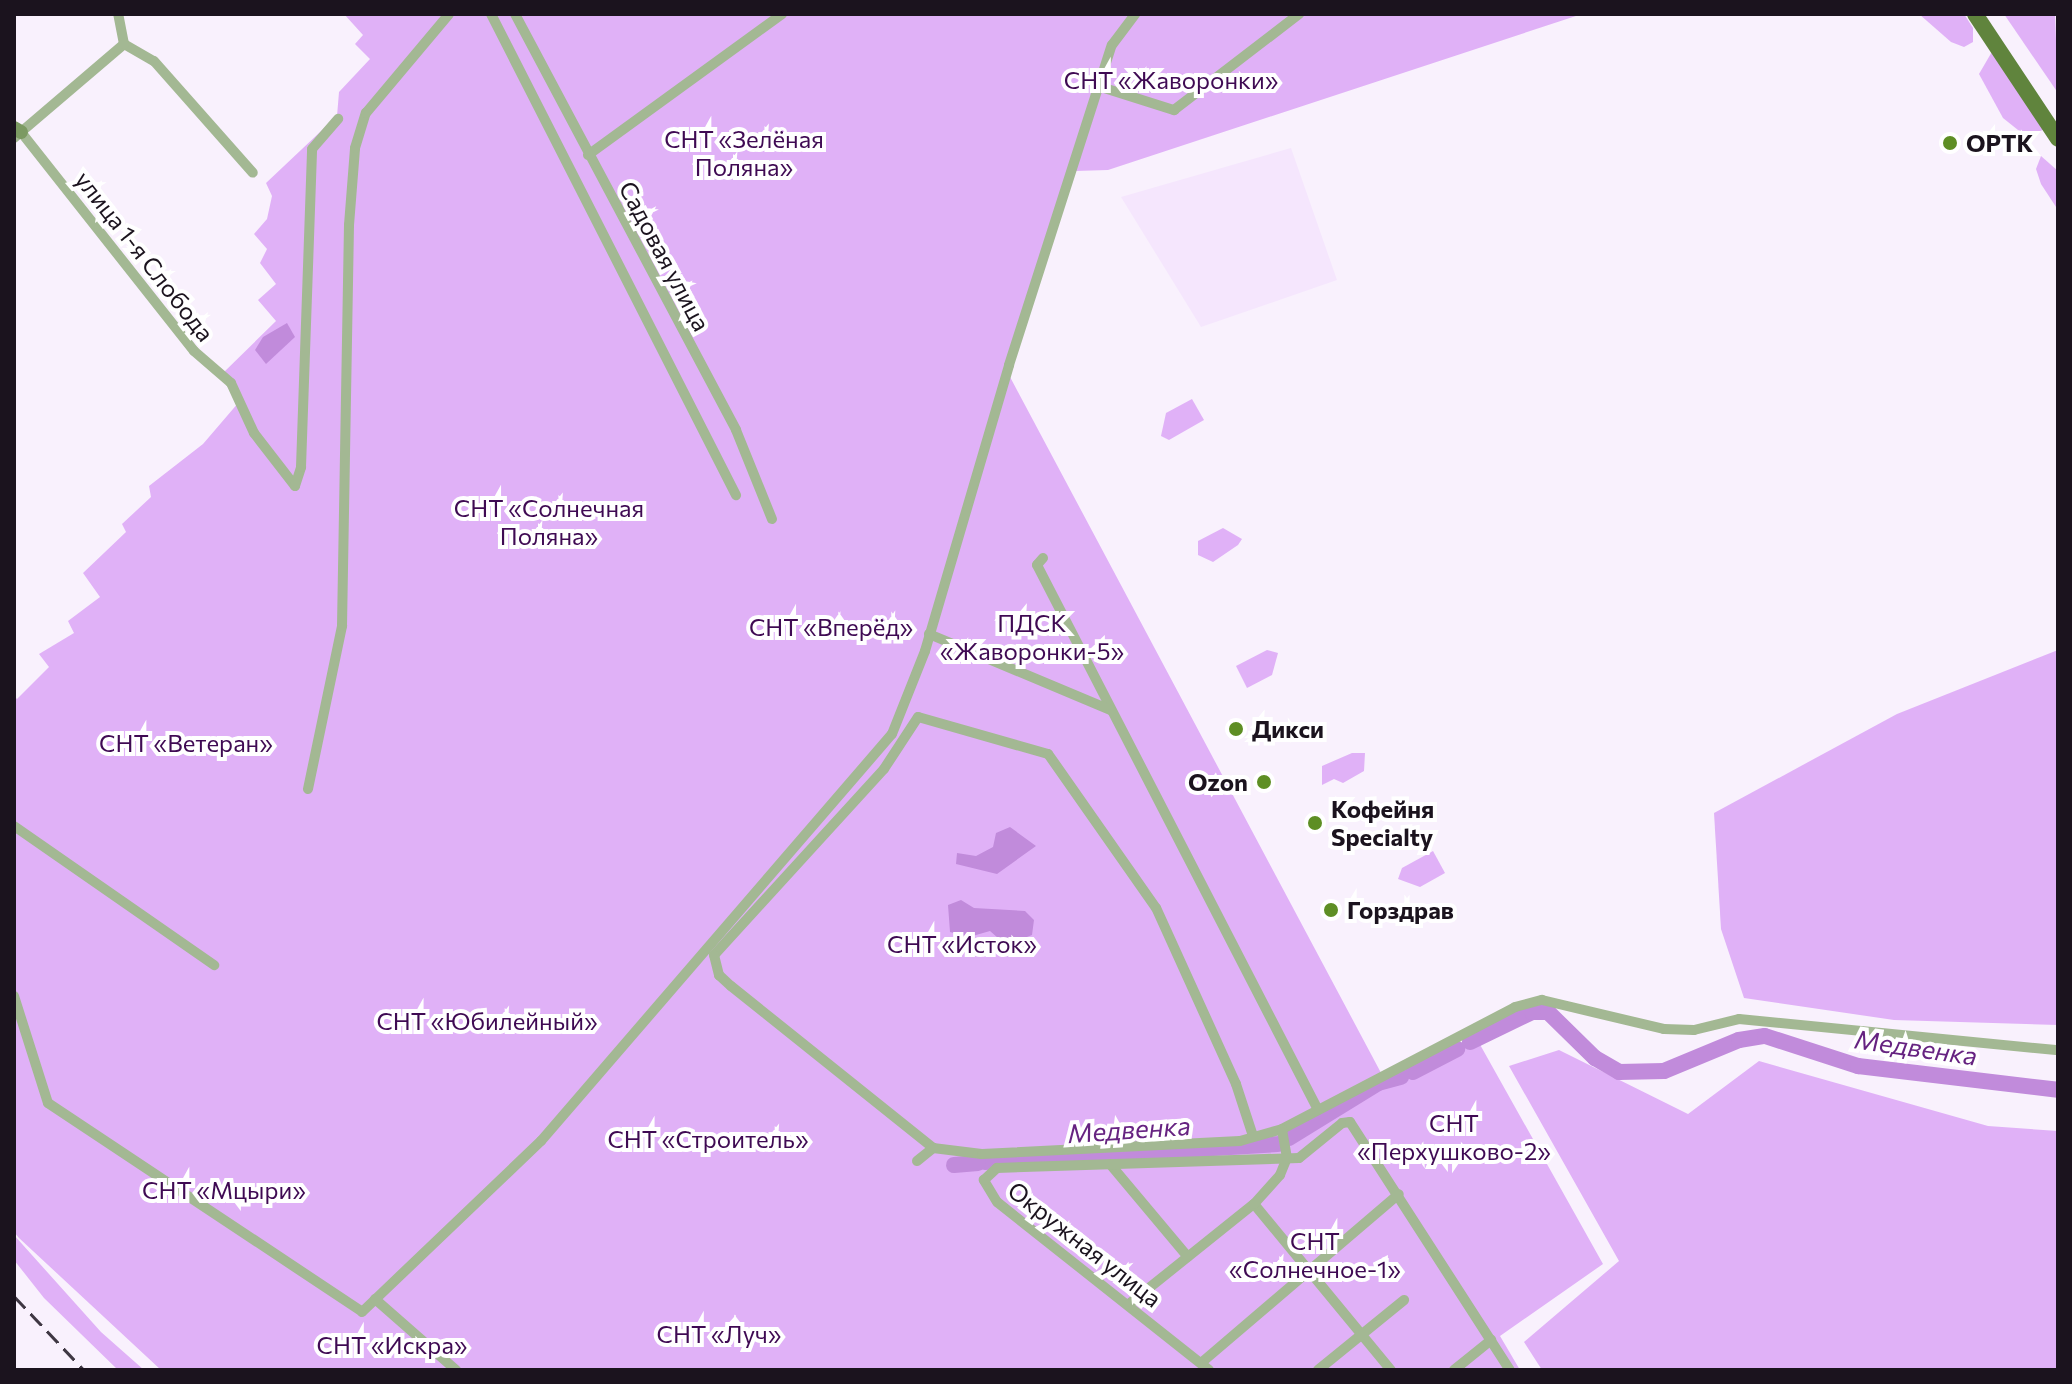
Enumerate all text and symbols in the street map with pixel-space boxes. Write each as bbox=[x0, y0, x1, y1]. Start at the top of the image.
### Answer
park label: СНТ «Жаворонки» bbox=[1064, 66, 1278, 94]
park label: СНТ «Зелёная Поляна» bbox=[664, 125, 824, 181]
place label: ОРТК bbox=[1966, 129, 2033, 157]
marker: ОРТК bbox=[1941, 134, 1959, 152]
street label: улица 1-я Слобода bbox=[70, 165, 220, 347]
street label: Садовая улица bbox=[613, 176, 717, 336]
park label: СНТ «Солнечная Поляна» bbox=[454, 494, 644, 550]
park label: ПДСК «Жаворонки-5» bbox=[940, 609, 1124, 665]
park label: СНТ «Вперёд» bbox=[749, 613, 913, 641]
place label: Дикси bbox=[1252, 715, 1324, 743]
marker: Дикси bbox=[1227, 720, 1245, 738]
park label: СНТ «Ветеран» bbox=[99, 729, 273, 757]
place label: Ozon bbox=[1188, 768, 1248, 796]
marker: Ozon bbox=[1255, 773, 1273, 791]
place label: Кофейня Specialty bbox=[1331, 795, 1434, 851]
marker: Кофейня Specialty bbox=[1306, 814, 1324, 832]
place label: Горздрав bbox=[1347, 896, 1454, 924]
marker: Горздрав bbox=[1322, 901, 1340, 919]
park label: СНТ «Исток» bbox=[887, 930, 1037, 958]
park label: СНТ «Юбилейный» bbox=[376, 1007, 598, 1035]
water label: Медвенка bbox=[1853, 1023, 1979, 1071]
water label: Медвенка bbox=[1066, 1109, 1192, 1149]
park label: СНТ «Перхушково-2» bbox=[1357, 1109, 1551, 1165]
park label: СНТ «Строитель» bbox=[607, 1125, 809, 1153]
street label: Окружная улица bbox=[1003, 1175, 1167, 1313]
park label: СНТ «Мцыри» bbox=[142, 1176, 306, 1204]
park label: СНТ «Солнечное-1» bbox=[1229, 1227, 1401, 1283]
park label: СНТ «Луч» bbox=[657, 1320, 781, 1348]
park label: СНТ «Искра» bbox=[317, 1331, 467, 1359]

